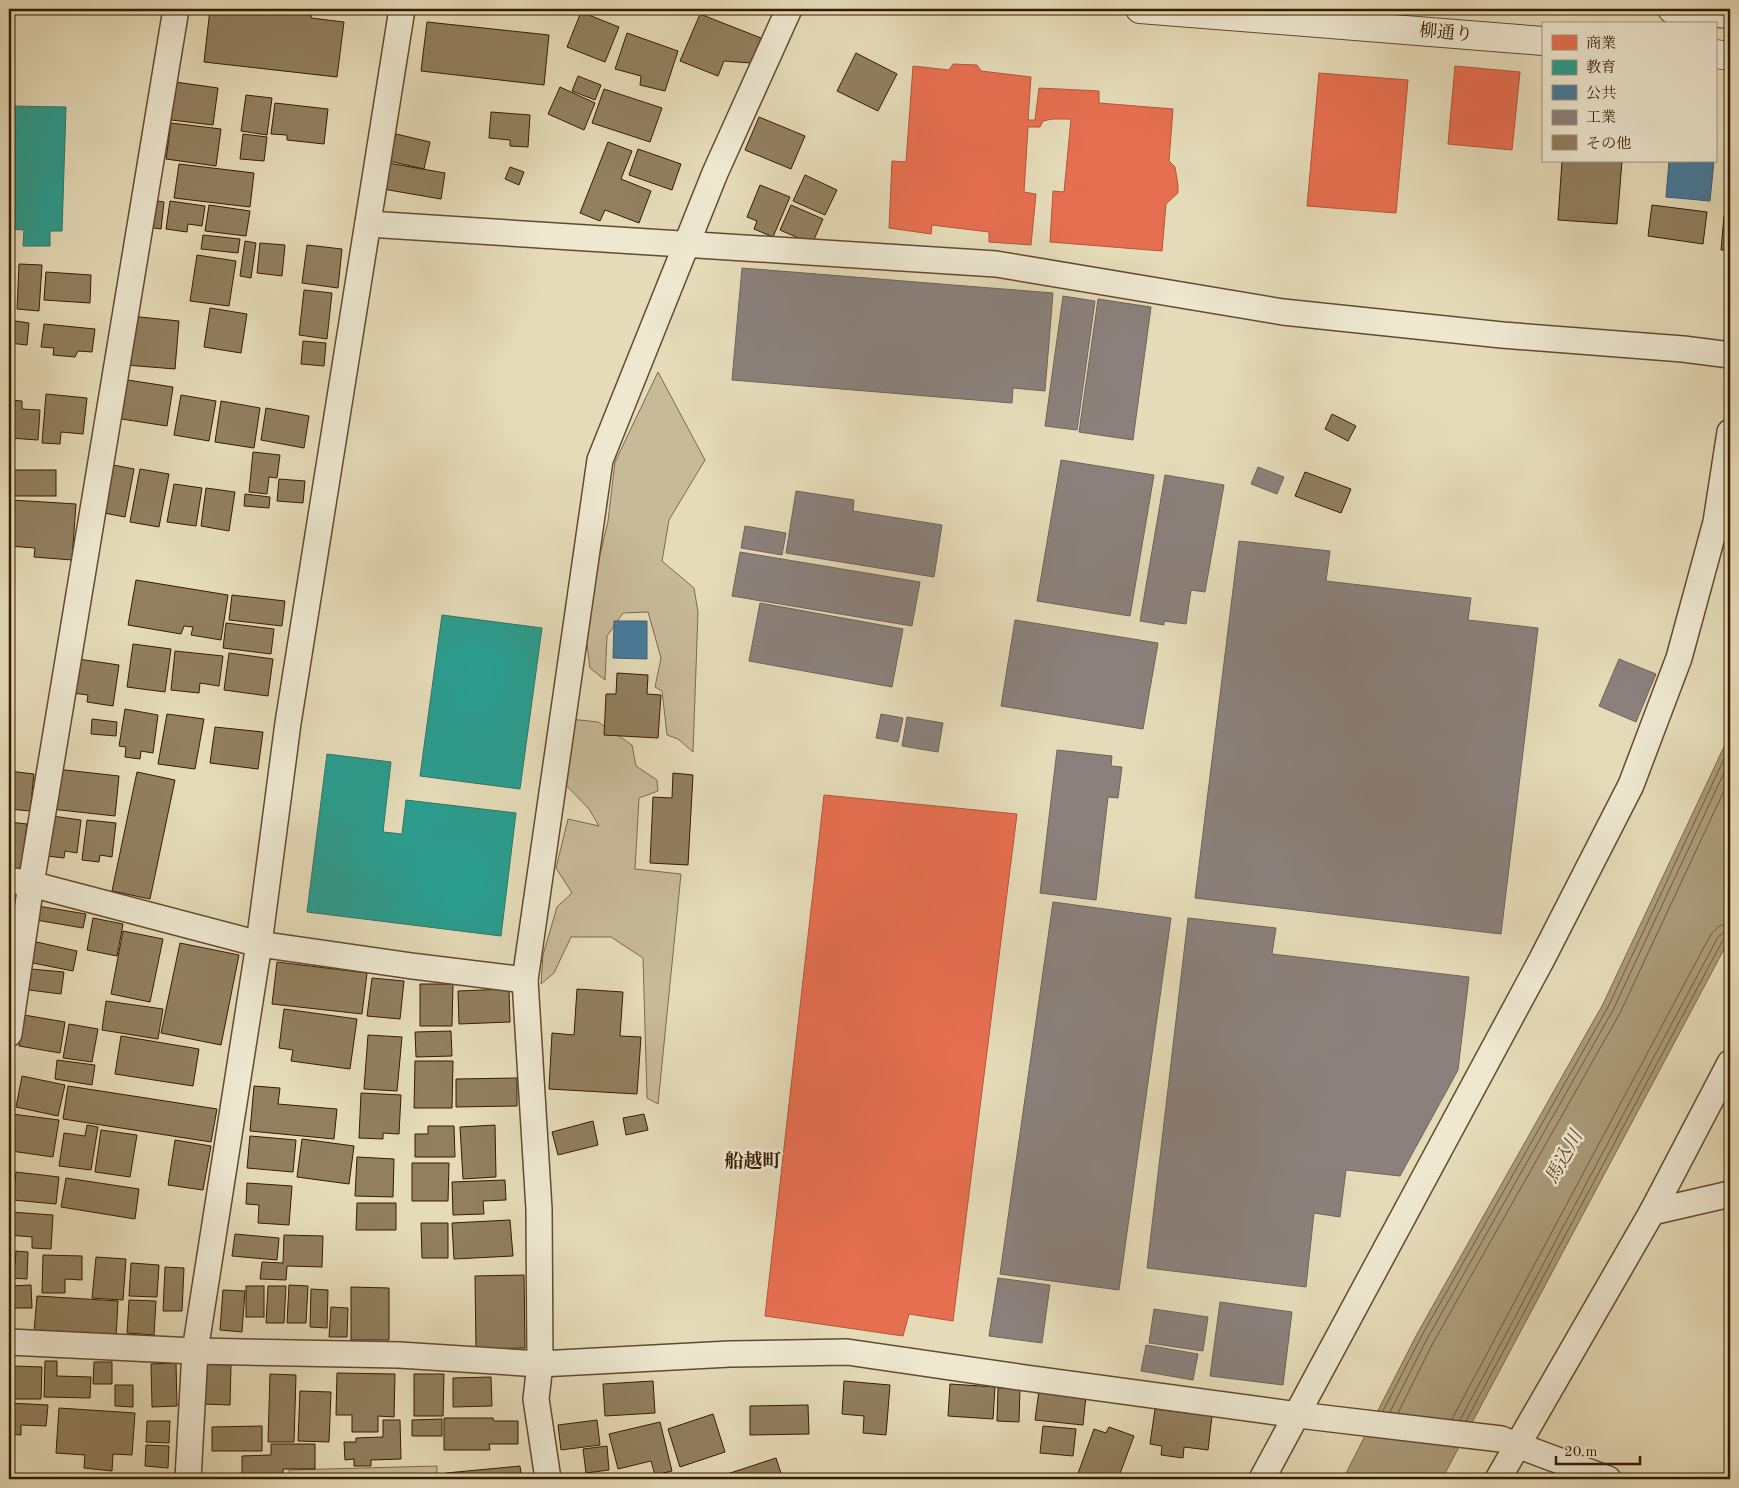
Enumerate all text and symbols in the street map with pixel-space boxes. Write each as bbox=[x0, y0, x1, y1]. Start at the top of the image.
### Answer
street label: 柳通り bbox=[1418, 20, 1474, 44]
legend bbox=[1542, 22, 1716, 162]
text: 商業 bbox=[1586, 35, 1616, 52]
text: 教育 bbox=[1586, 59, 1616, 76]
text: 公共 bbox=[1586, 85, 1616, 102]
text: 工業 bbox=[1586, 109, 1616, 126]
text: その他 bbox=[1586, 135, 1631, 152]
water label: 馬込川 bbox=[1541, 1126, 1588, 1188]
district label: 船越町 bbox=[724, 1150, 782, 1172]
scale bar bbox=[1556, 1433, 1640, 1465]
text: 20 m bbox=[1564, 1445, 1598, 1460]

